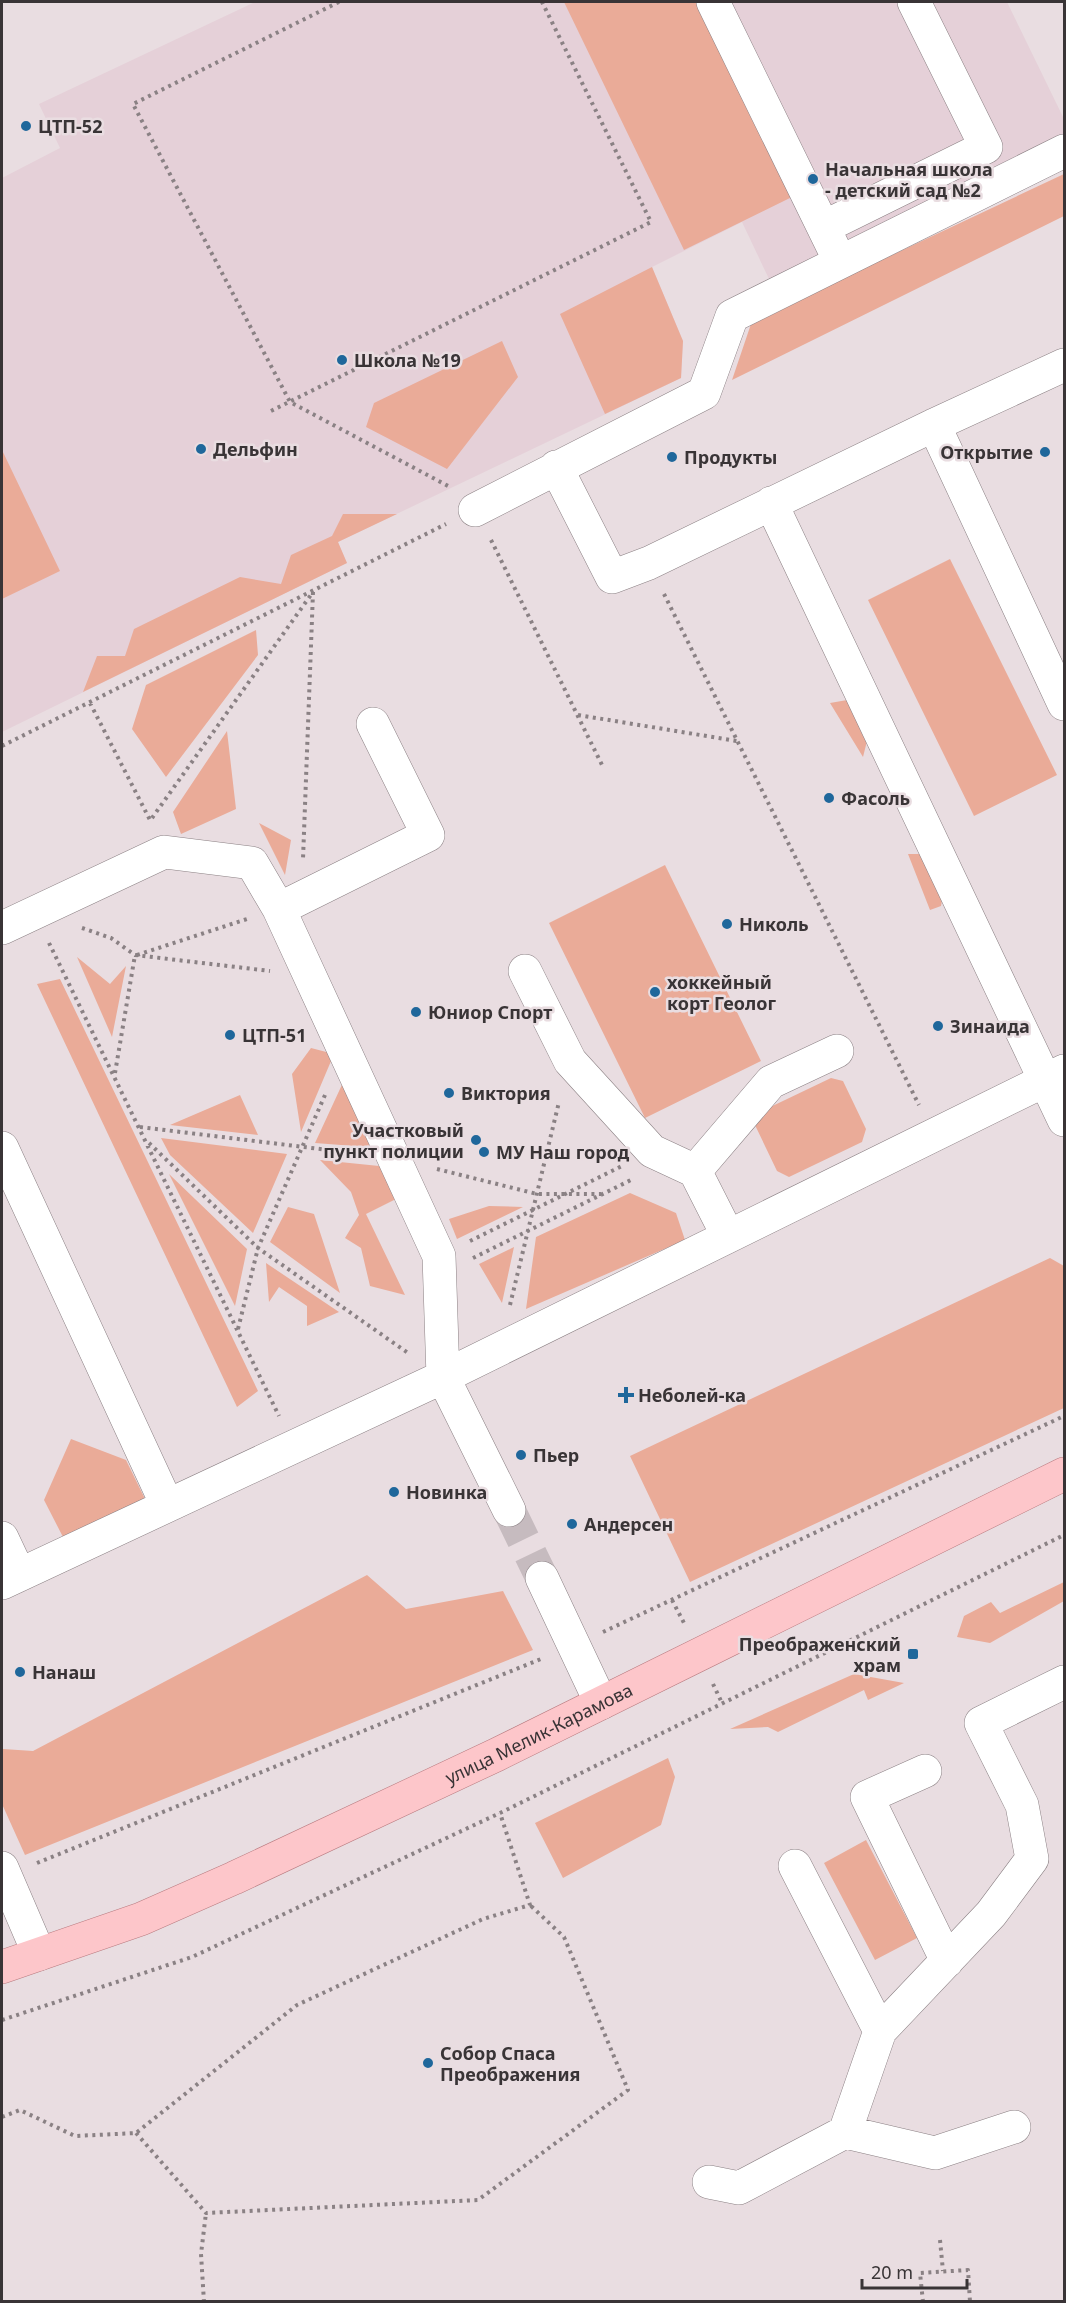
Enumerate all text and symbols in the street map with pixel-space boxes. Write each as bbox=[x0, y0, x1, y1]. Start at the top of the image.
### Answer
place label: ЦТП-52 bbox=[38, 114, 102, 138]
marker: ЦТП-52 bbox=[19, 119, 33, 133]
place label: Начальная школа - детский сад №2 bbox=[825, 157, 993, 202]
marker: Начальная школа - детский сад №2 bbox=[806, 172, 820, 186]
place label: Школа №19 bbox=[354, 348, 461, 372]
marker: Школа №19 bbox=[335, 353, 349, 367]
place label: Дельфин bbox=[213, 437, 298, 461]
place label: Открытие bbox=[940, 440, 1033, 464]
marker: Дельфин bbox=[194, 442, 208, 456]
place label: Продукты bbox=[684, 445, 777, 469]
marker: Открытие bbox=[1038, 445, 1052, 459]
marker: Продукты bbox=[665, 450, 679, 464]
place label: Фасоль bbox=[841, 786, 910, 810]
marker: Фасоль bbox=[822, 791, 836, 805]
place label: Николь bbox=[739, 912, 809, 936]
marker: Николь bbox=[720, 917, 734, 931]
place label: хоккейный корт Геолог bbox=[667, 970, 776, 1015]
marker: хоккейный корт Геолог bbox=[648, 985, 662, 999]
place label: Юниор Спорт bbox=[428, 1000, 552, 1024]
marker: Юниор Спорт bbox=[409, 1005, 423, 1019]
place label: Зинаида bbox=[950, 1014, 1030, 1038]
marker: Зинаида bbox=[931, 1019, 945, 1033]
place label: ЦТП-51 bbox=[242, 1023, 306, 1047]
marker: ЦТП-51 bbox=[223, 1028, 237, 1042]
place label: Виктория bbox=[461, 1081, 551, 1105]
marker: Виктория bbox=[442, 1086, 456, 1100]
place label: Участковый пункт полиции bbox=[323, 1118, 464, 1163]
marker: Участковый пункт полиции bbox=[469, 1133, 483, 1147]
place label: МУ Наш город bbox=[496, 1140, 630, 1164]
marker: МУ Наш город bbox=[477, 1145, 491, 1159]
place label: Неболей-ка bbox=[638, 1383, 746, 1407]
marker: Неболей-ка bbox=[619, 1388, 633, 1402]
place label: Пьер bbox=[533, 1443, 579, 1467]
marker: Пьер bbox=[514, 1448, 528, 1462]
place label: Новинка bbox=[406, 1480, 487, 1504]
marker: Новинка bbox=[387, 1485, 401, 1499]
place label: Андерсен bbox=[584, 1512, 673, 1536]
marker: Андерсен bbox=[565, 1517, 579, 1531]
place label: Преображенский храм bbox=[739, 1632, 901, 1677]
marker: Преображенский храм bbox=[906, 1647, 920, 1661]
place label: Нанаш bbox=[32, 1660, 96, 1684]
marker: Нанаш bbox=[13, 1665, 27, 1679]
street label: улица Мелик-Карамова bbox=[441, 1677, 636, 1789]
place label: Собор Спаса Преображения bbox=[440, 2041, 580, 2086]
marker: Собор Спаса Преображения bbox=[421, 2056, 435, 2070]
scale bar bbox=[862, 2252, 967, 2290]
text: 20 m bbox=[871, 2260, 913, 2284]

